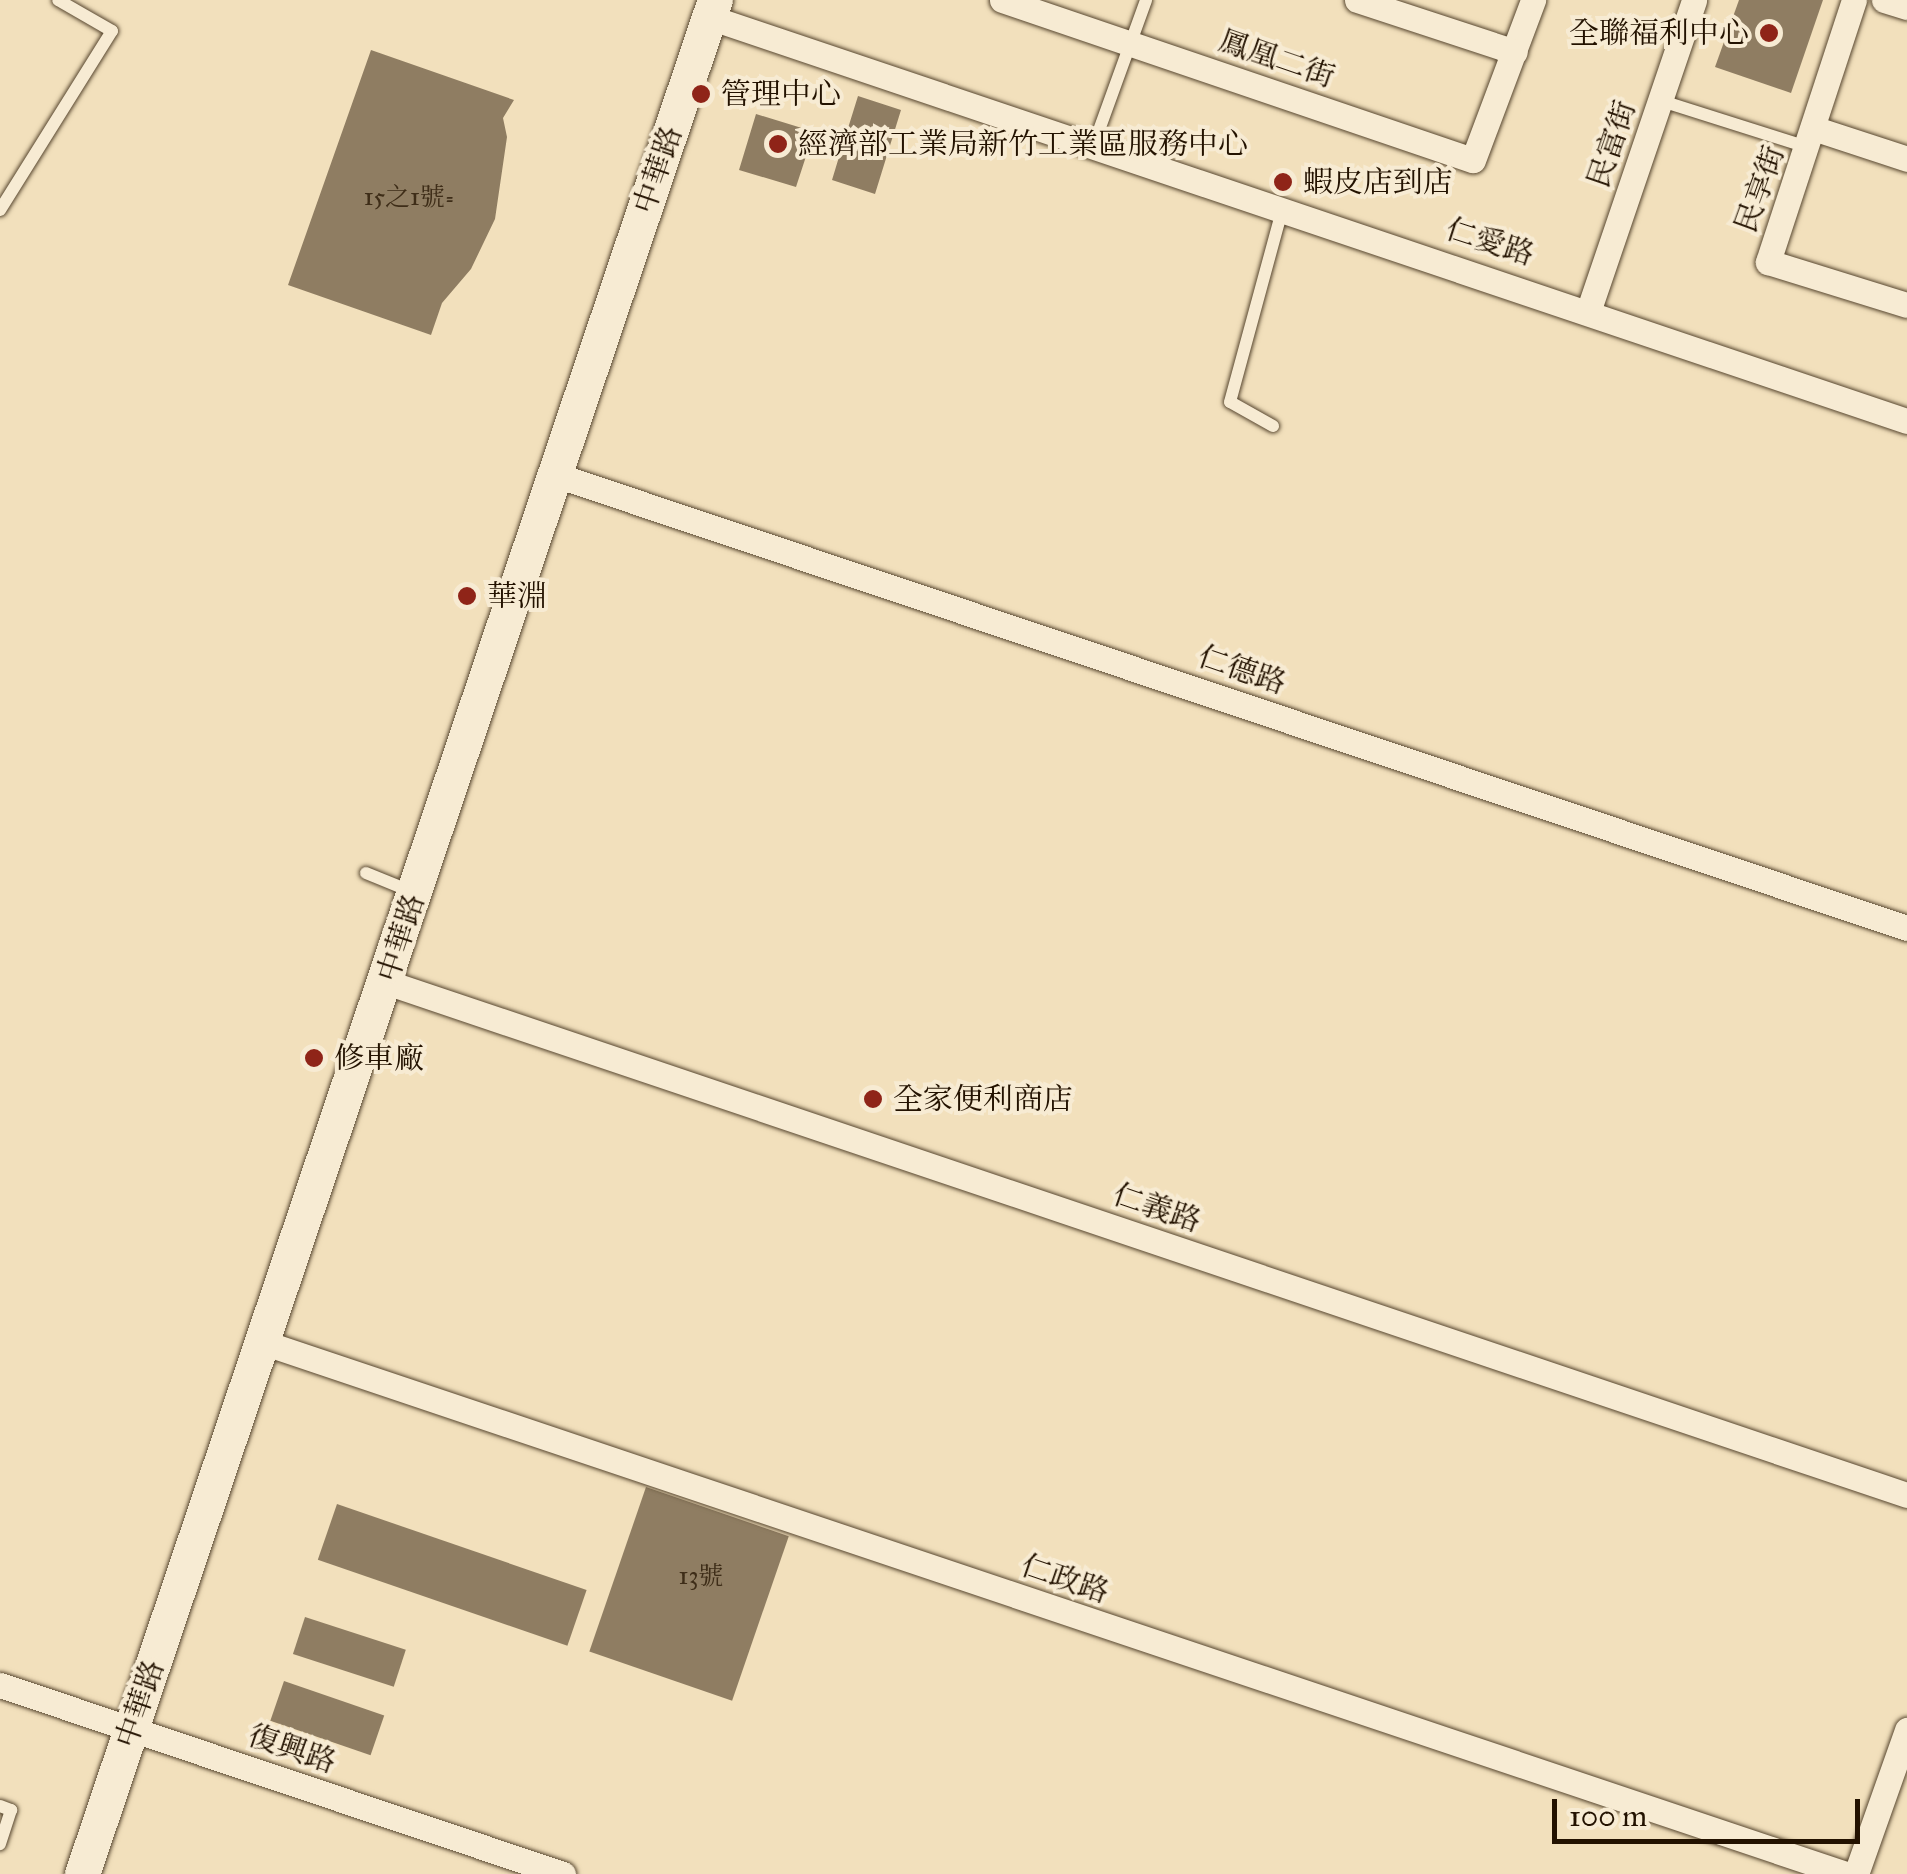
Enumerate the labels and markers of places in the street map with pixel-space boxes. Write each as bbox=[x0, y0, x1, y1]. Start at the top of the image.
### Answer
place label: 全聯福利中心 bbox=[1569, 15, 1749, 51]
marker: 全聯福利中心 bbox=[1758, 22, 1780, 44]
place label: 管理中心 bbox=[721, 76, 841, 112]
marker: 管理中心 bbox=[690, 83, 712, 105]
place label: 經濟部工業局新竹工業區服務中心 bbox=[798, 126, 1248, 162]
marker: 經濟部工業局新竹工業區服務中心 bbox=[767, 133, 789, 155]
place label: 蝦皮店到店 bbox=[1303, 164, 1453, 200]
marker: 蝦皮店到店 bbox=[1272, 171, 1294, 193]
place label: 華淵 bbox=[487, 578, 547, 614]
marker: 華淵 bbox=[456, 585, 478, 607]
place label: 修車廠 bbox=[334, 1040, 424, 1076]
marker: 修車廠 bbox=[303, 1047, 325, 1069]
place label: 全家便利商店 bbox=[893, 1081, 1073, 1117]
marker: 全家便利商店 bbox=[862, 1088, 884, 1110]

